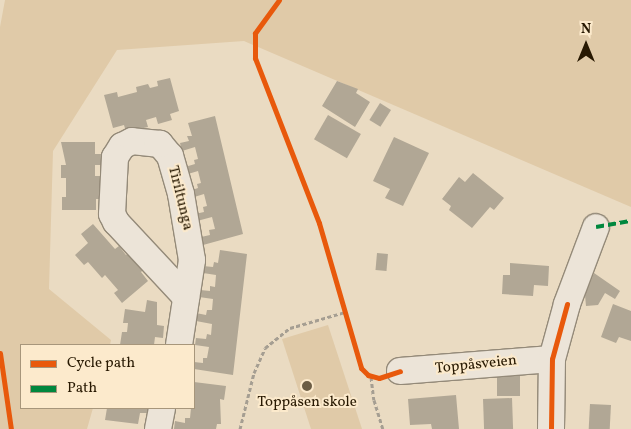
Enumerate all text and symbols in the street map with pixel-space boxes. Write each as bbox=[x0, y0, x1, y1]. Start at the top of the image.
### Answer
north arrow bbox=[561, 20, 611, 70]
text: N bbox=[581, 20, 591, 39]
street label: Tiriltunga bbox=[163, 164, 197, 232]
legend bbox=[20, 344, 195, 409]
street label: Toppåsveien bbox=[434, 352, 518, 378]
text: Cycle path bbox=[67, 353, 135, 374]
text: Path bbox=[67, 378, 97, 399]
marker: Toppåsen skole bbox=[301, 380, 313, 392]
place label: Toppåsen skole bbox=[257, 394, 357, 412]

